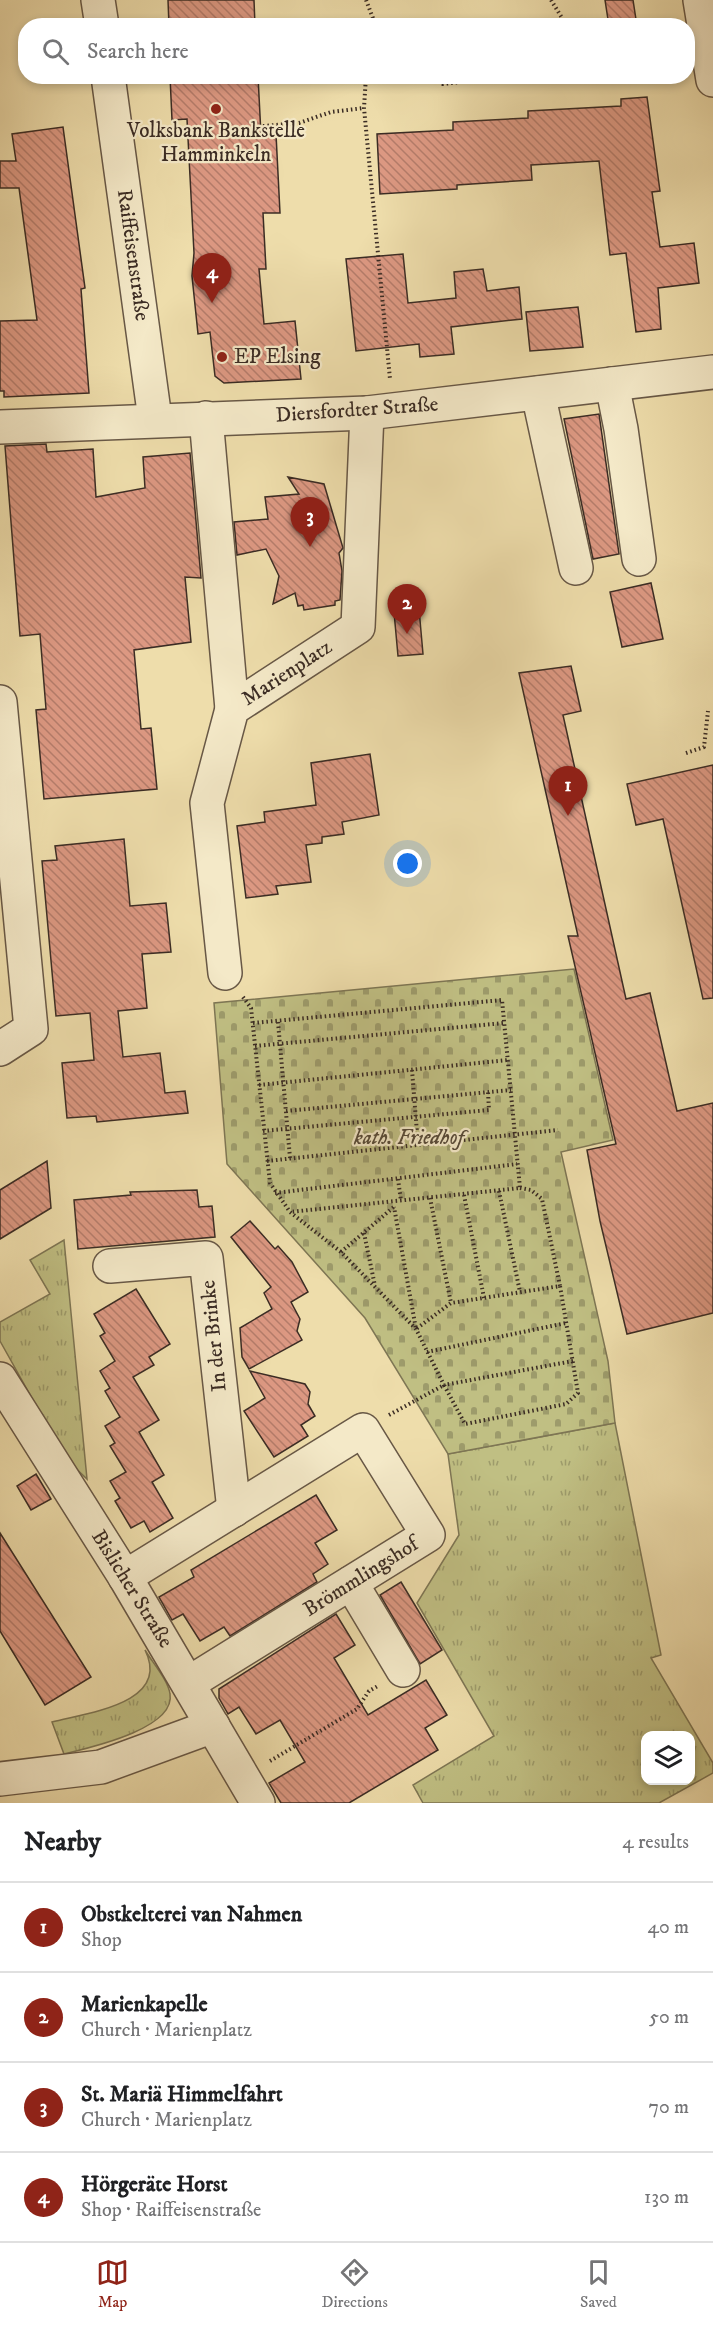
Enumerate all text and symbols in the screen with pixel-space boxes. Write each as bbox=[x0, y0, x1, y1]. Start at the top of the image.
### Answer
search box bbox=[18, 18, 695, 84]
icon: search bbox=[39, 35, 72, 68]
text: Search here bbox=[87, 38, 189, 65]
marker: Volksbank Bankstelle Hamminkeln bbox=[209, 102, 223, 116]
place label: Volksbank Bankstelle Hamminkeln bbox=[126, 118, 305, 168]
street label: Raiffeisenstraße bbox=[111, 188, 155, 323]
pin: 4 bbox=[192, 254, 232, 303]
place label: EP Elsing bbox=[234, 344, 321, 370]
marker: EP Elsing bbox=[215, 350, 229, 364]
street label: Diersfordter Straße bbox=[275, 391, 440, 429]
pin: 3 bbox=[290, 498, 330, 547]
pin: 2 bbox=[388, 584, 426, 634]
street label: Marienplatz bbox=[237, 634, 337, 712]
pin: 1 bbox=[548, 766, 588, 816]
your location bbox=[393, 849, 422, 878]
park label: kath. Friedhof bbox=[353, 1125, 469, 1151]
street label: In der Brinke bbox=[195, 1279, 233, 1393]
street label: Bislicher Straße bbox=[85, 1525, 179, 1653]
street label: Brömmlingshof bbox=[299, 1530, 426, 1623]
map controls bbox=[641, 1731, 695, 1785]
button: layers bbox=[641, 1731, 695, 1785]
text: Nearby bbox=[24, 1826, 101, 1859]
text: 4 results bbox=[622, 1830, 689, 1855]
text: Obstkelterei van Nahmen bbox=[81, 1901, 302, 1928]
text: 1 bbox=[40, 1915, 47, 1940]
text: 40 m bbox=[647, 1915, 689, 1940]
text: Shop bbox=[81, 1928, 122, 1953]
text: Marienkapelle bbox=[81, 1991, 208, 2018]
text: 2 bbox=[39, 2005, 48, 2030]
text: 50 m bbox=[649, 2005, 689, 2030]
text: Church · Marienplatz bbox=[81, 2018, 252, 2043]
text: St. Mariä Himmelfahrt bbox=[81, 2081, 283, 2108]
text: 3 bbox=[40, 2095, 47, 2120]
text: 70 m bbox=[648, 2095, 689, 2120]
text: Church · Marienplatz bbox=[81, 2108, 252, 2133]
text: Hörgeräte Horst bbox=[81, 2171, 228, 2198]
text: 4 bbox=[38, 2185, 49, 2210]
text: 130 m bbox=[644, 2185, 689, 2210]
text: Shop · Raiffeisenstraße bbox=[81, 2198, 261, 2223]
tab: Map bbox=[96, 2256, 129, 2312]
tab: Directions bbox=[321, 2256, 388, 2312]
tab: Saved bbox=[580, 2256, 617, 2312]

